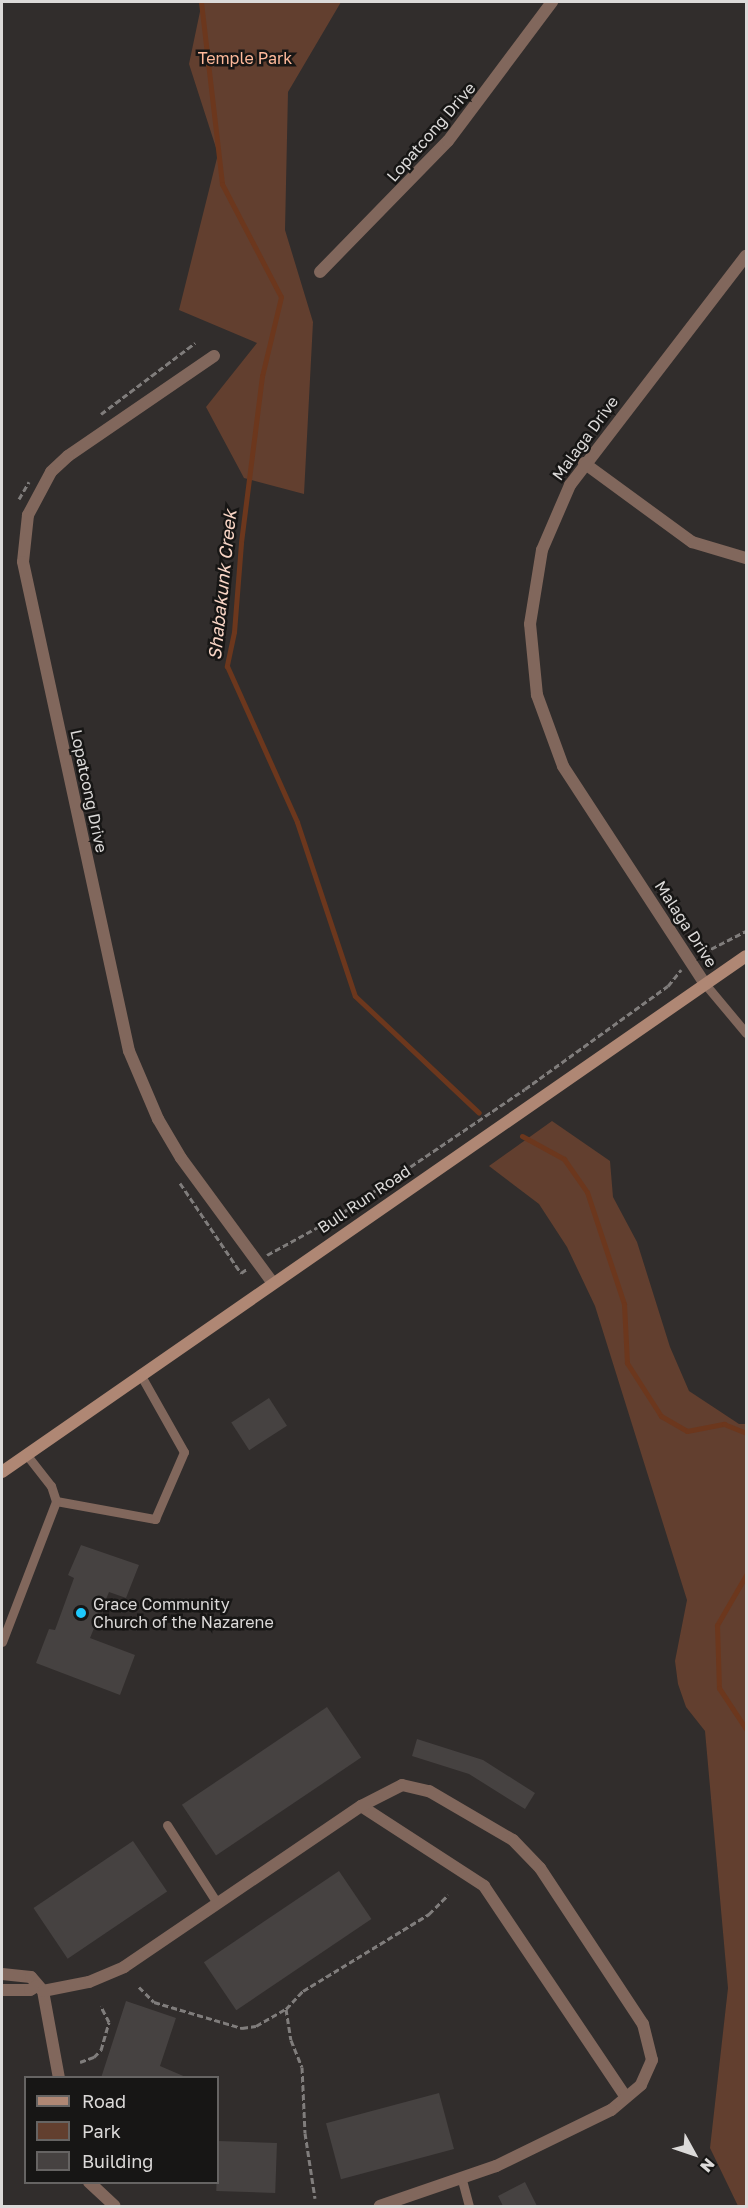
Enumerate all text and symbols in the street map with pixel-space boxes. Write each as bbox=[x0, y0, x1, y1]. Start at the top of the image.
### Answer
park label: Temple Park bbox=[198, 48, 292, 68]
street label: Lopatcong Drive bbox=[383, 78, 479, 186]
street label: Malaga Drive bbox=[548, 392, 622, 484]
water label: Shabakunk Creek bbox=[203, 509, 241, 661]
street label: Lopatcong Drive bbox=[67, 728, 111, 854]
street label: Malaga Drive bbox=[651, 877, 721, 971]
street label: Bull Run Road bbox=[314, 1161, 414, 1237]
place label: Grace Community Church of the Nazarene bbox=[93, 1594, 274, 1632]
marker: Grace Community Church of the Nazarene bbox=[74, 1606, 88, 1620]
legend bbox=[24, 2076, 219, 2184]
text: Road bbox=[82, 2090, 126, 2112]
text: Park bbox=[82, 2120, 121, 2142]
north arrow bbox=[664, 2124, 724, 2184]
text: Building bbox=[82, 2150, 153, 2172]
text: N bbox=[696, 2154, 719, 2177]

